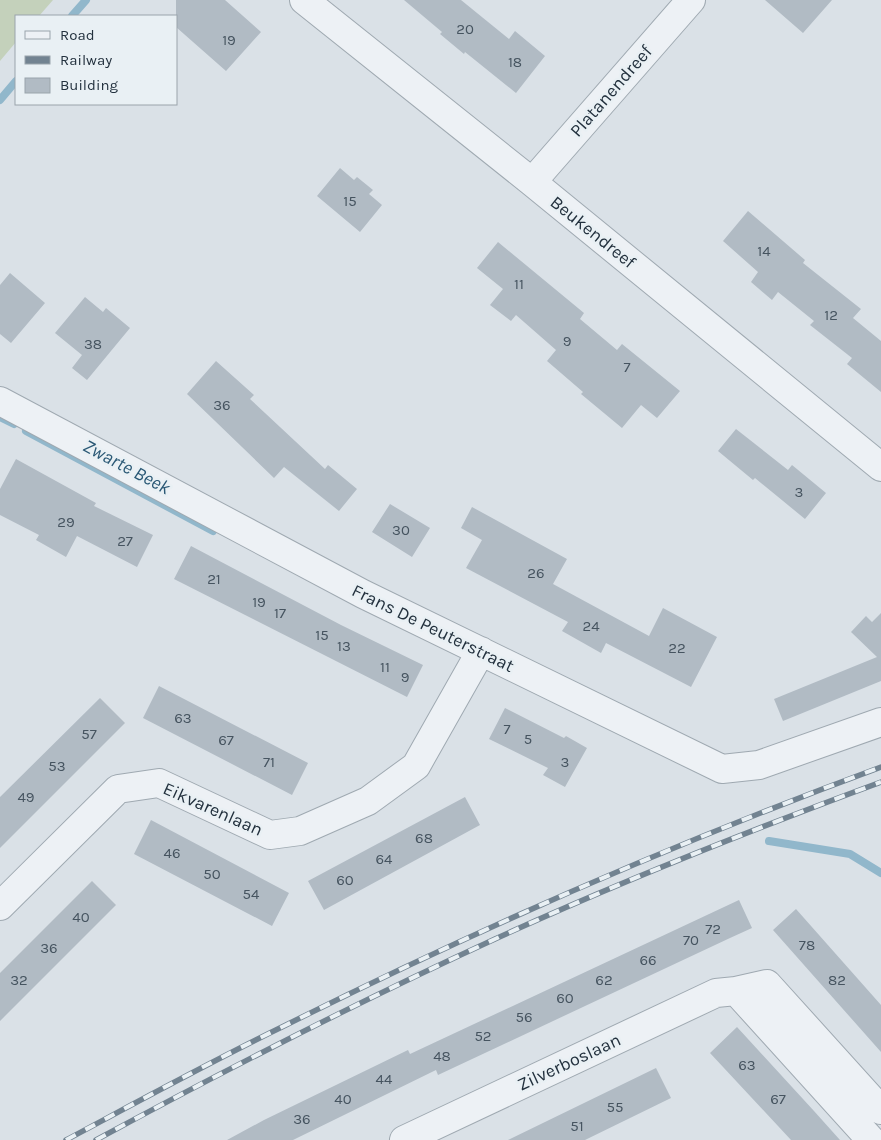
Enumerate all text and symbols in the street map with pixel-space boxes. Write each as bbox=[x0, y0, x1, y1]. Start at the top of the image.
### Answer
legend bbox=[15, 15, 178, 105]
house number: 20 bbox=[456, 20, 474, 38]
text: Road bbox=[60, 26, 95, 44]
house number: 19 bbox=[222, 31, 236, 49]
street label: Platanendreef bbox=[565, 40, 657, 141]
text: Railway bbox=[60, 51, 112, 69]
house number: 18 bbox=[508, 53, 522, 71]
text: Building bbox=[60, 76, 118, 94]
street label: Beukendreef bbox=[546, 191, 641, 274]
house number: 15 bbox=[343, 192, 357, 210]
house number: 14 bbox=[757, 242, 771, 260]
house number: 11 bbox=[514, 275, 524, 293]
house number: 12 bbox=[824, 306, 838, 324]
house number: 9 bbox=[563, 332, 571, 350]
house number: 38 bbox=[84, 335, 102, 353]
house number: 7 bbox=[623, 358, 631, 376]
house number: 36 bbox=[213, 396, 231, 414]
water label: Zwarte Beek bbox=[79, 435, 174, 499]
house number: 3 bbox=[795, 483, 803, 501]
house number: 29 bbox=[57, 513, 75, 531]
house number: 30 bbox=[392, 521, 410, 539]
house number: 27 bbox=[117, 532, 133, 550]
house number: 26 bbox=[527, 564, 545, 582]
house number: 21 bbox=[207, 570, 221, 588]
street label: Frans De Peuterstraat bbox=[348, 579, 518, 677]
house number: 19 bbox=[252, 593, 266, 611]
house number: 17 bbox=[274, 604, 286, 622]
house number: 24 bbox=[582, 617, 600, 635]
house number: 15 bbox=[315, 626, 329, 644]
house number: 13 bbox=[337, 637, 351, 655]
house number: 22 bbox=[668, 639, 686, 657]
house number: 11 bbox=[380, 658, 390, 676]
house number: 9 bbox=[401, 668, 409, 686]
house number: 63 bbox=[174, 709, 192, 727]
house number: 7 bbox=[503, 720, 511, 738]
house number: 57 bbox=[81, 725, 97, 743]
house number: 5 bbox=[524, 730, 532, 748]
house number: 67 bbox=[218, 731, 234, 749]
house number: 71 bbox=[263, 753, 275, 771]
house number: 3 bbox=[561, 753, 569, 771]
house number: 53 bbox=[48, 757, 66, 775]
street label: Eikvarenlaan bbox=[160, 777, 266, 841]
house number: 49 bbox=[17, 788, 35, 806]
house number: 68 bbox=[415, 829, 433, 847]
house number: 46 bbox=[164, 844, 180, 862]
house number: 64 bbox=[376, 850, 393, 868]
house number: 50 bbox=[203, 865, 221, 883]
house number: 60 bbox=[336, 871, 354, 889]
house number: 54 bbox=[243, 885, 260, 903]
house number: 40 bbox=[72, 908, 90, 926]
house number: 72 bbox=[705, 920, 721, 938]
house number: 70 bbox=[683, 931, 699, 949]
house number: 78 bbox=[799, 936, 815, 954]
house number: 36 bbox=[40, 939, 58, 957]
house number: 66 bbox=[639, 951, 657, 969]
house number: 32 bbox=[10, 971, 28, 989]
house number: 62 bbox=[595, 971, 613, 989]
house number: 82 bbox=[828, 971, 846, 989]
house number: 60 bbox=[556, 989, 574, 1007]
house number: 56 bbox=[515, 1008, 533, 1026]
house number: 52 bbox=[474, 1027, 492, 1045]
street label: Zilverboslaan bbox=[514, 1028, 624, 1096]
house number: 48 bbox=[433, 1047, 451, 1065]
house number: 63 bbox=[738, 1056, 756, 1074]
house number: 44 bbox=[376, 1070, 393, 1088]
house number: 40 bbox=[334, 1090, 352, 1108]
house number: 67 bbox=[770, 1090, 786, 1108]
house number: 55 bbox=[607, 1098, 623, 1116]
house number: 36 bbox=[293, 1110, 311, 1128]
house number: 51 bbox=[570, 1117, 584, 1135]

